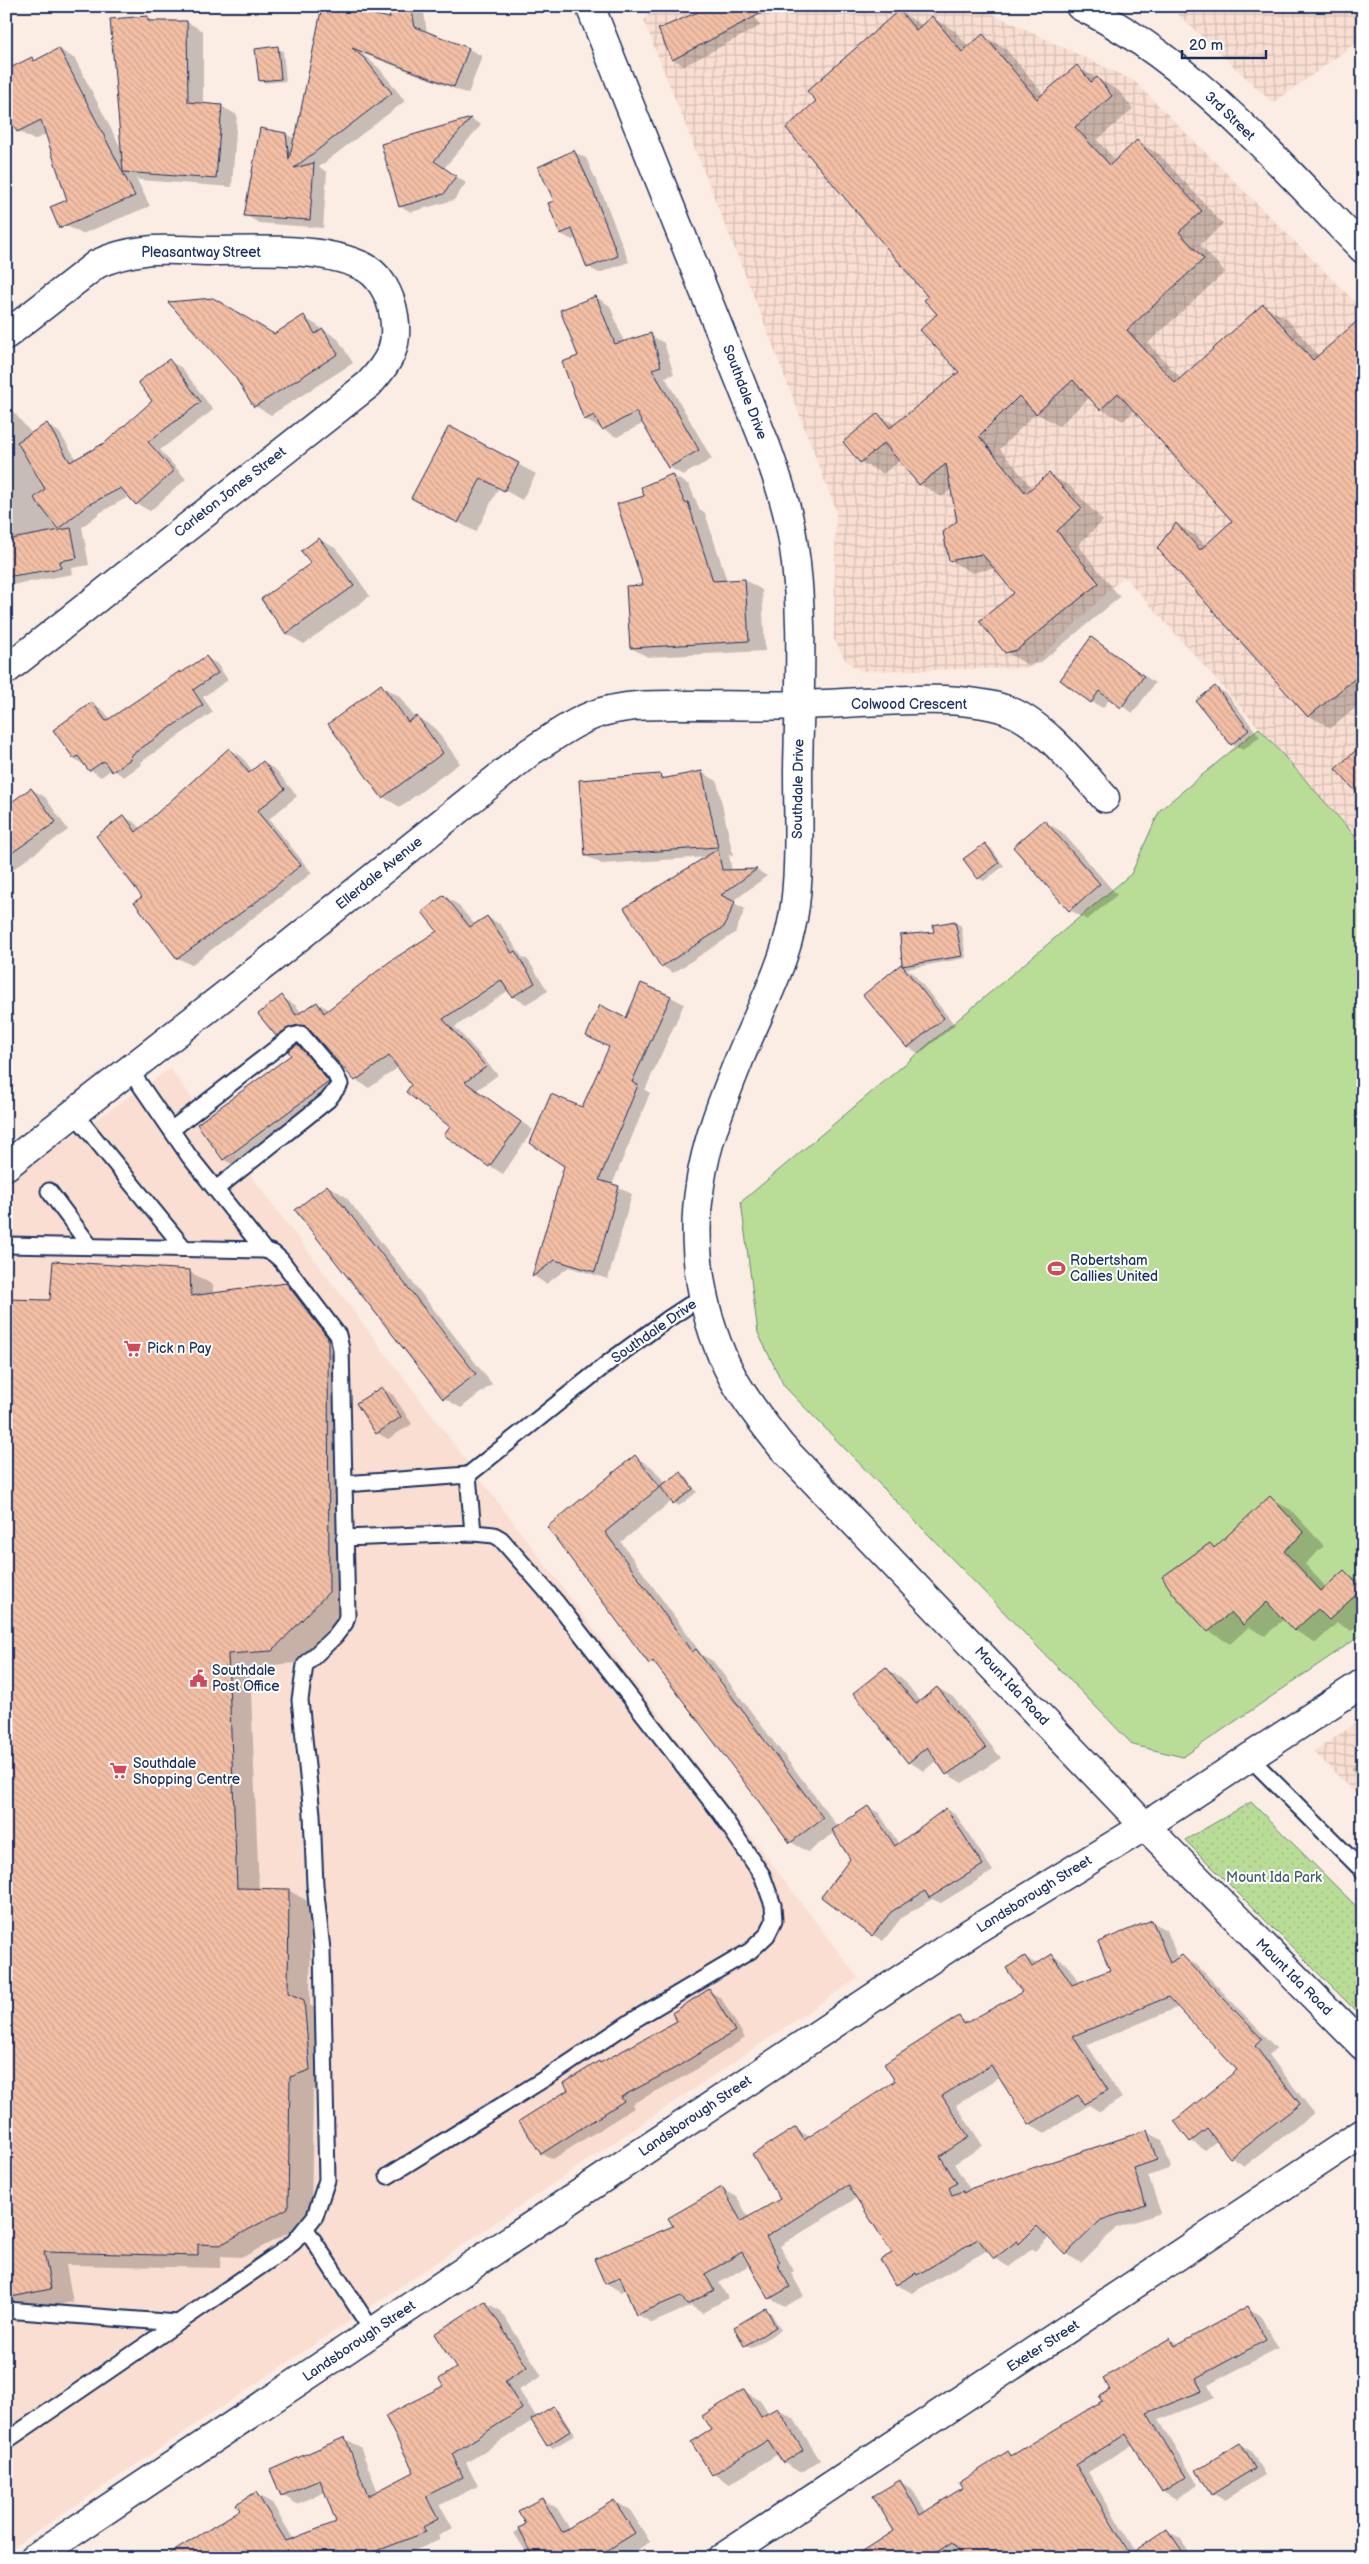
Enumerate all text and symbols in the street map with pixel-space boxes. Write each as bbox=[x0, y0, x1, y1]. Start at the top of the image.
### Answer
scale bar bbox=[1182, 28, 1265, 60]
text: 20 m bbox=[1189, 36, 1223, 55]
street label: 3rd Street bbox=[1201, 88, 1259, 145]
street label: Pleasantway Street bbox=[141, 244, 262, 261]
street label: Southdale Drive bbox=[719, 342, 771, 442]
street label: Carleton Jones Street bbox=[171, 443, 290, 541]
street label: Colwood Crescent bbox=[851, 696, 968, 713]
street label: Southdale Drive bbox=[789, 739, 807, 839]
street label: Ellerdale Avenue bbox=[332, 833, 426, 913]
place label: Robertsham Callies United bbox=[1070, 1252, 1158, 1285]
sports icon: Robertsham Callies United bbox=[1046, 1258, 1066, 1278]
street label: Southdale Drive bbox=[608, 1295, 700, 1367]
supermarket icon: Pick n Pay bbox=[123, 1338, 143, 1358]
place label: Pick n Pay bbox=[147, 1340, 212, 1357]
street label: Mount Ida Road bbox=[971, 1643, 1053, 1729]
place label: Southdale Post Office bbox=[212, 1662, 280, 1695]
public building icon: Southdale Post Office bbox=[188, 1668, 208, 1688]
place label: Southdale Shopping Centre bbox=[133, 1755, 240, 1788]
supermarket icon: Southdale Shopping Centre bbox=[109, 1761, 129, 1781]
street label: Landsborough Street bbox=[973, 1851, 1095, 1936]
park label: Mount Ida Park bbox=[1226, 1869, 1322, 1886]
street label: Mount Ida Road bbox=[1252, 1935, 1336, 2019]
street label: Landsborough Street bbox=[635, 2072, 755, 2160]
street label: Landsborough Street bbox=[299, 2297, 419, 2385]
street label: Exeter Street bbox=[1004, 2316, 1083, 2376]

